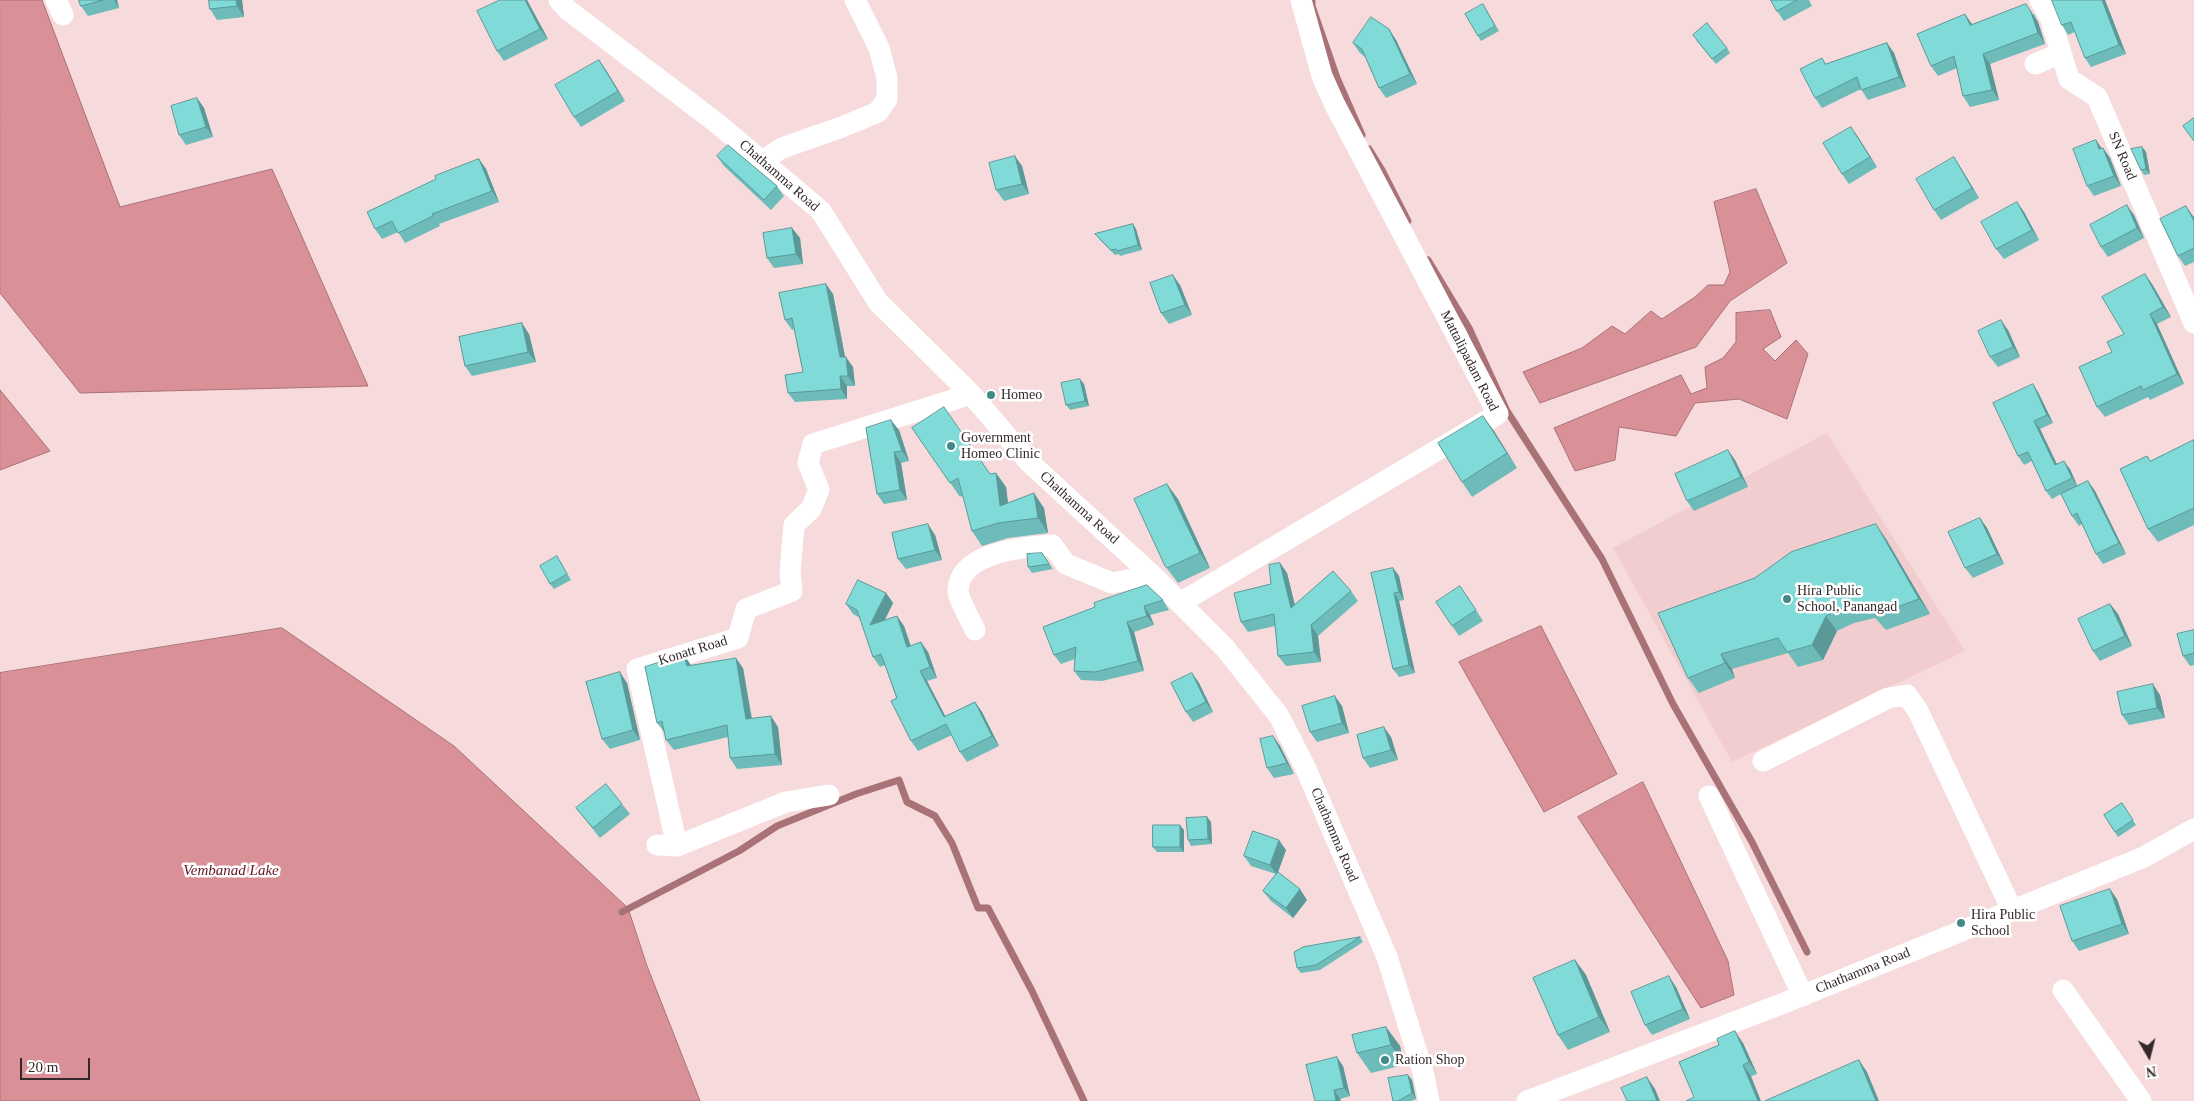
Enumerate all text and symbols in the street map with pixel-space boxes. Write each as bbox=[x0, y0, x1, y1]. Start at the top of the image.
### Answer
street label: SN Road bbox=[2104, 129, 2140, 183]
street label: Chathamma Road bbox=[735, 137, 823, 215]
street label: Mattalipadam Road bbox=[1436, 308, 1502, 414]
place label: Homeo bbox=[1001, 387, 1042, 403]
marker: Homeo bbox=[985, 389, 997, 401]
place label: Government Homeo Clinic bbox=[961, 430, 1040, 462]
marker: Government Homeo Clinic bbox=[945, 440, 957, 452]
street label: Chathamma Road bbox=[1036, 468, 1122, 548]
place label: Hira Public School, Panangad bbox=[1797, 583, 1897, 616]
marker: Hira Public School, Panangad bbox=[1781, 593, 1793, 605]
street label: Konatt Road bbox=[657, 633, 729, 669]
street label: Chathamma Road bbox=[1307, 785, 1361, 885]
water label: Vembanad Lake bbox=[183, 862, 279, 880]
place label: Hira Public School bbox=[1971, 907, 2035, 940]
marker: Hira Public School bbox=[1955, 917, 1967, 929]
street label: Chathamma Road bbox=[1813, 944, 1913, 998]
north arrow bbox=[2124, 1031, 2174, 1081]
scale bar bbox=[22, 1048, 92, 1080]
place label: Ration Shop bbox=[1395, 1052, 1465, 1068]
marker: Ration Shop bbox=[1379, 1054, 1391, 1066]
text: 20 m bbox=[28, 1059, 58, 1075]
text: N bbox=[2145, 1063, 2157, 1079]

